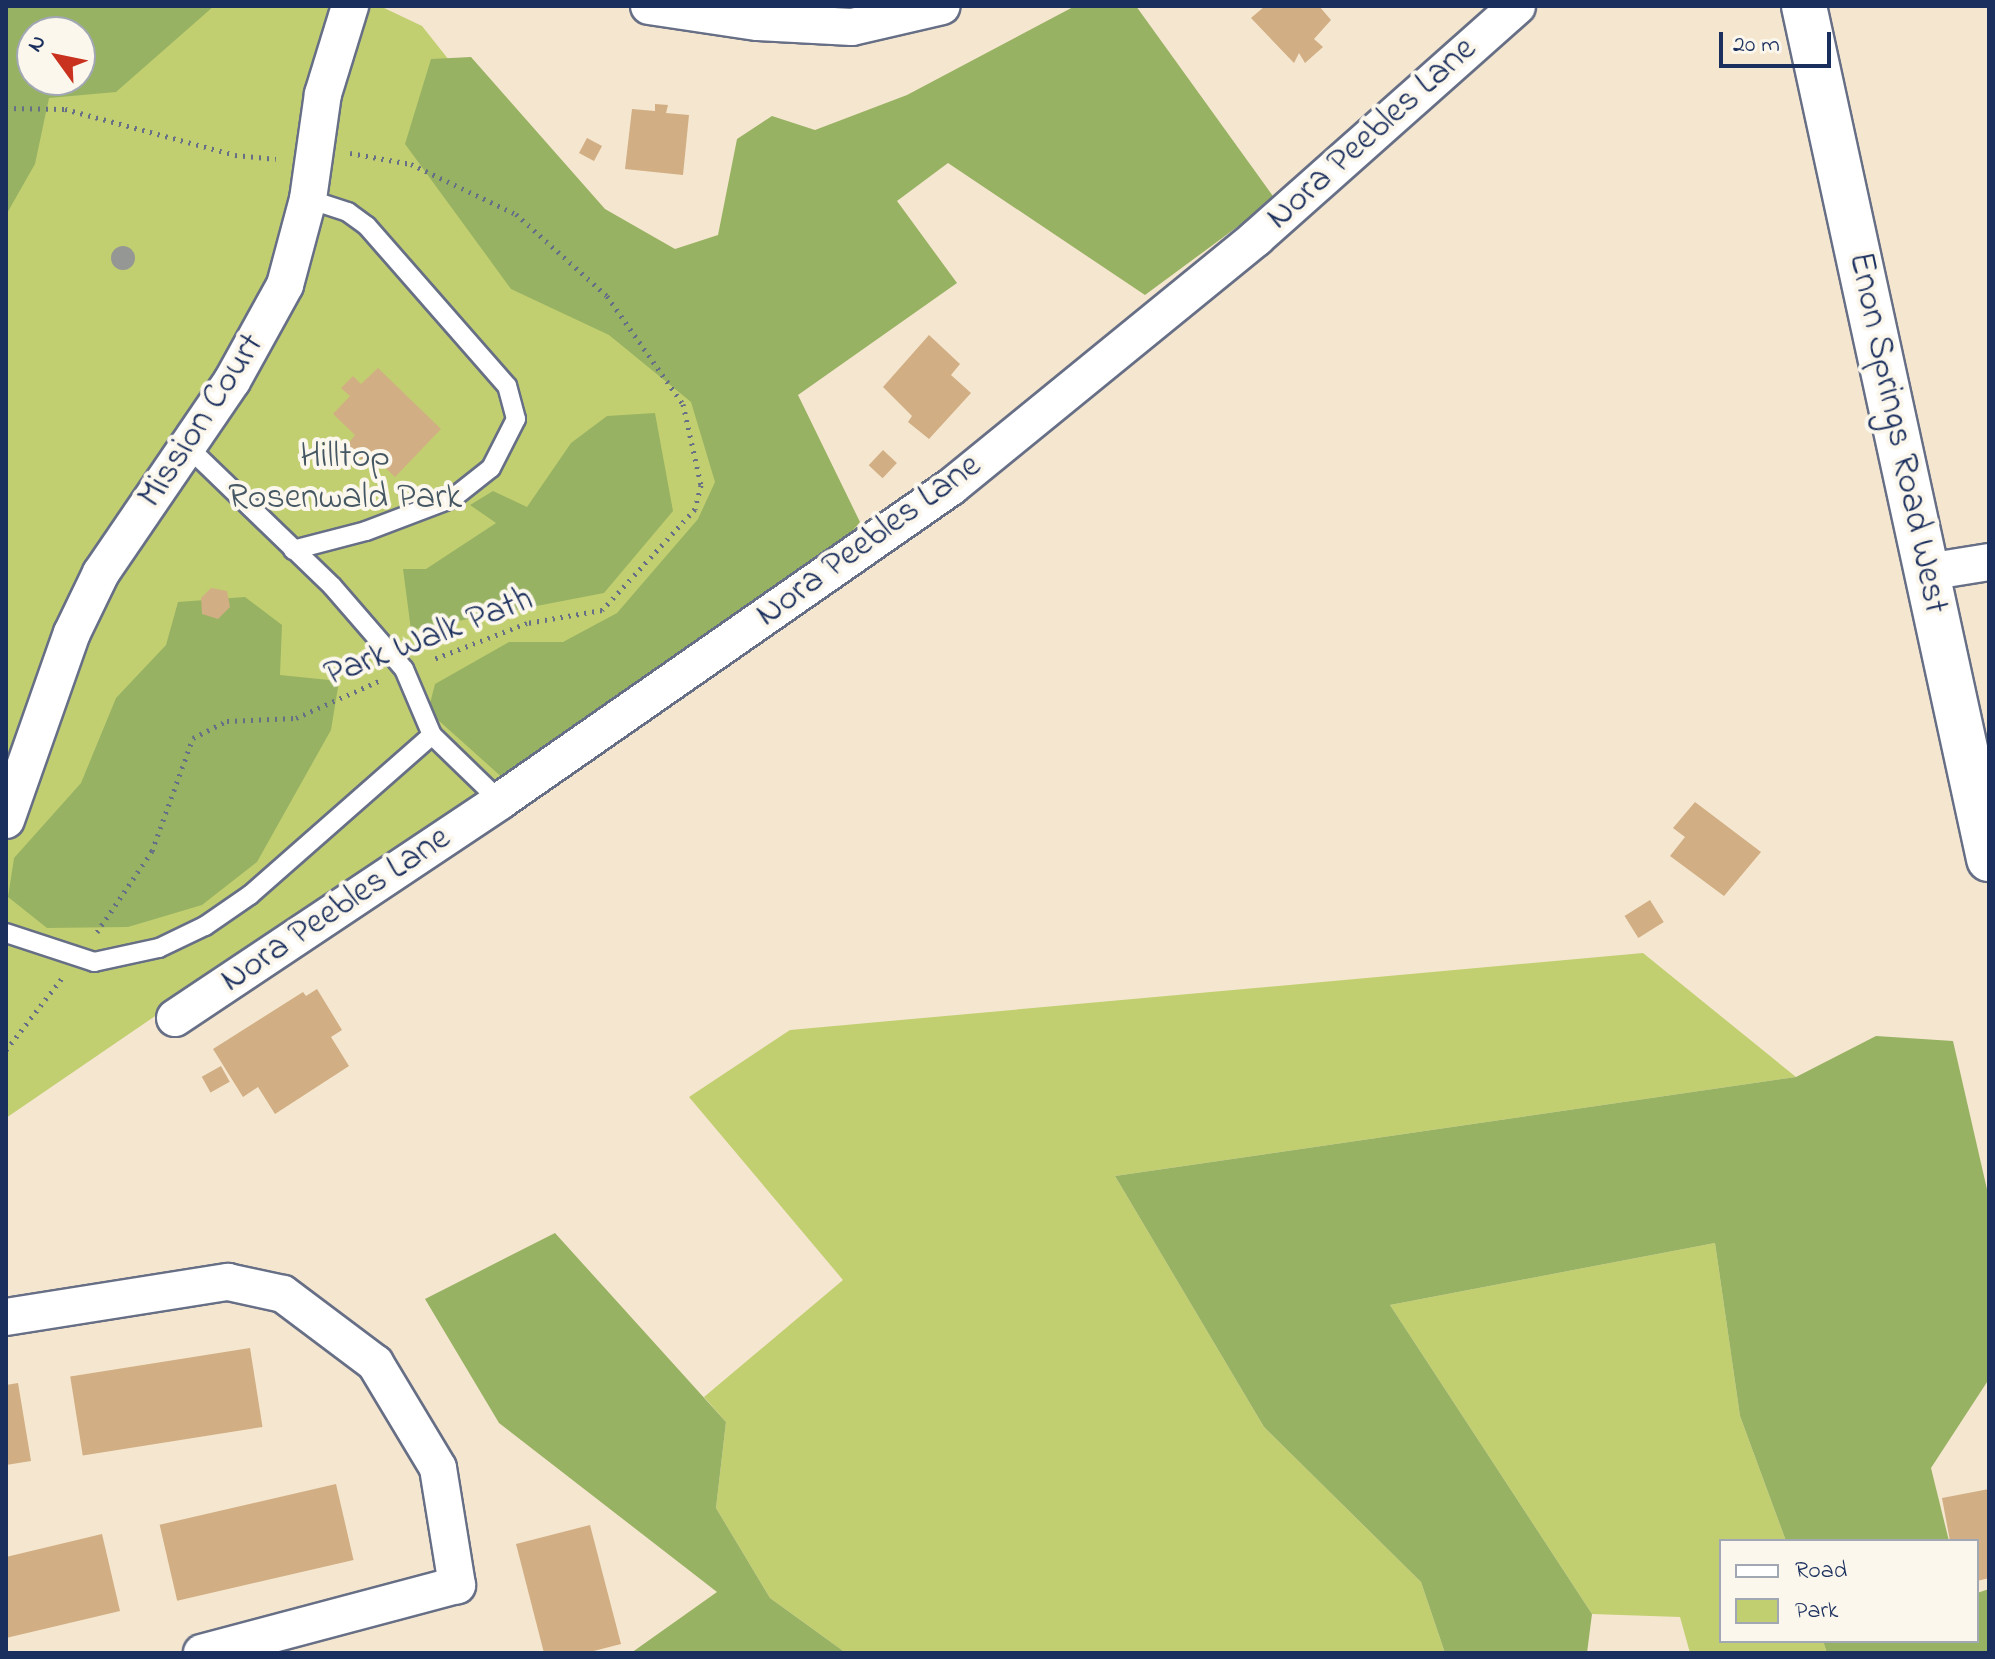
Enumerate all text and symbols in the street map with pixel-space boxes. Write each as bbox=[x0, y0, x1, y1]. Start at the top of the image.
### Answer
north arrow bbox=[16, 16, 96, 96]
scale bar bbox=[1723, 16, 1835, 66]
street label: Nora Peebles Lane bbox=[1258, 28, 1486, 240]
text: 20 m bbox=[1733, 28, 1780, 63]
text: N bbox=[20, 29, 55, 59]
street label: Enon Springs Road West bbox=[1838, 248, 1956, 618]
street label: Mission Court bbox=[130, 326, 274, 516]
park label: Hilltop Rosenwald Park bbox=[228, 435, 462, 520]
street label: Nora Peebles Lane bbox=[748, 445, 990, 637]
street label: Park Walk Path bbox=[319, 578, 539, 698]
street label: Nora Peebles Lane bbox=[213, 817, 459, 1003]
legend bbox=[1719, 1539, 1979, 1643]
text: Road bbox=[1795, 1554, 1847, 1589]
text: Park bbox=[1795, 1594, 1838, 1629]

